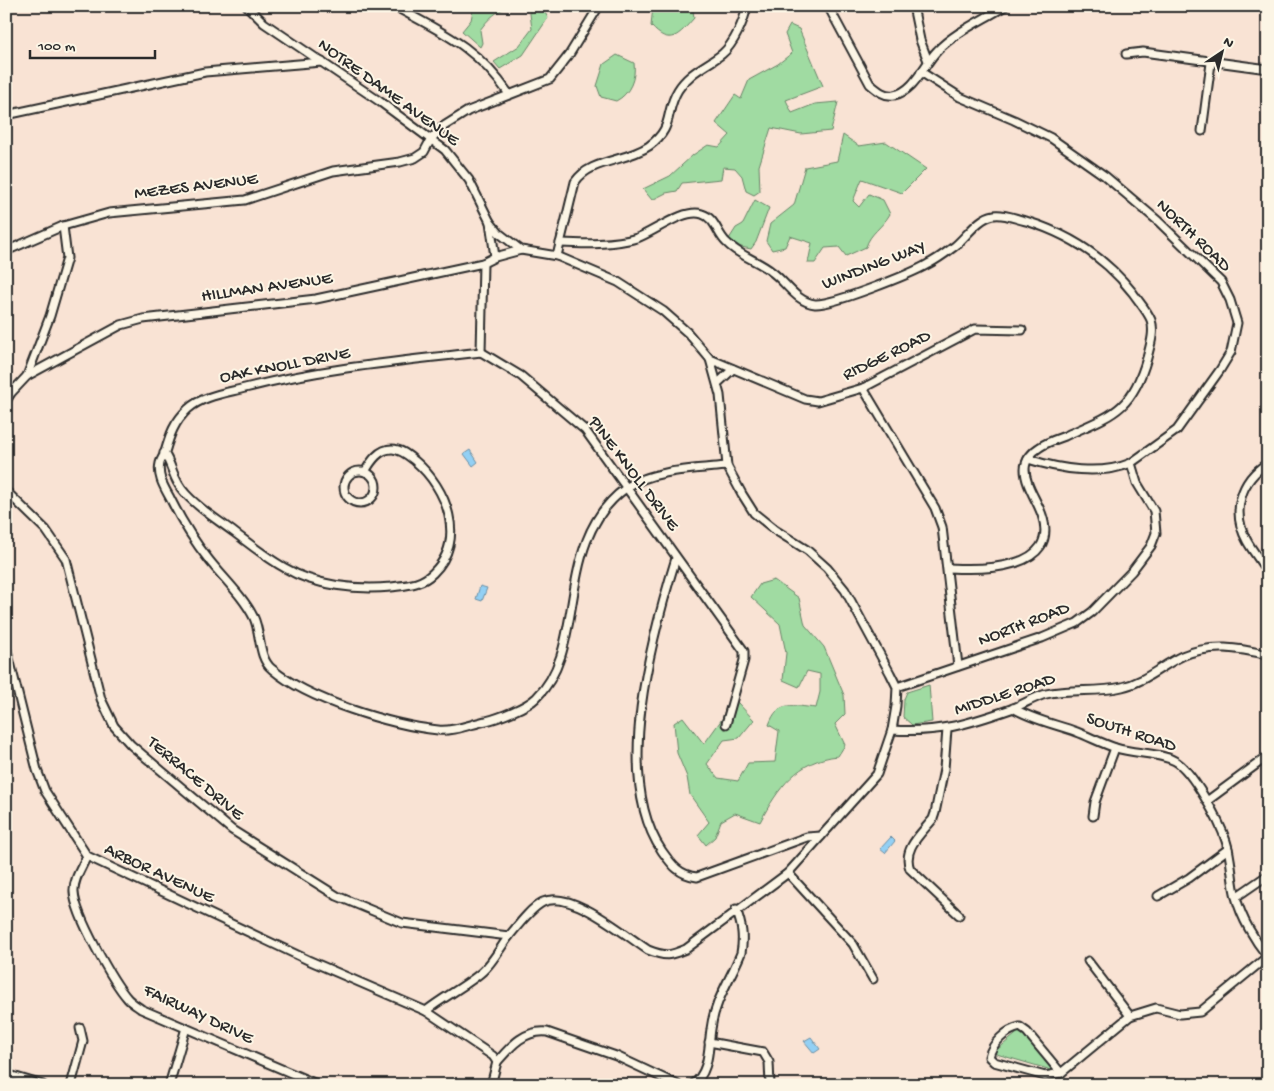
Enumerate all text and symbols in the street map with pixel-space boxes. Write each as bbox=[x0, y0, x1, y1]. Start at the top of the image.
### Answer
scale bar bbox=[30, 28, 155, 60]
north arrow bbox=[1196, 28, 1246, 78]
text: N bbox=[1219, 34, 1237, 53]
street label: NOTRE DAME AVENUE bbox=[313, 35, 464, 152]
text: 100 m bbox=[37, 38, 76, 56]
street label: MEZES AVENUE bbox=[133, 169, 260, 205]
street label: NORTH ROAD bbox=[1151, 195, 1235, 277]
street label: WINDING WAY bbox=[819, 237, 929, 295]
street label: HILLMAN AVENUE bbox=[200, 268, 335, 308]
street label: RIDGE ROAD bbox=[840, 326, 935, 386]
street label: OAK KNOLL DRIVE bbox=[218, 343, 353, 389]
street label: PINE KNOLL DRIVE bbox=[582, 412, 683, 536]
street label: NORTH ROAD bbox=[975, 598, 1073, 652]
street label: MIDDLE ROAD bbox=[952, 669, 1058, 721]
street label: SOUTH ROAD bbox=[1083, 709, 1179, 758]
street label: TERRACE DRIVE bbox=[142, 732, 248, 826]
street label: ARBOR AVENUE bbox=[101, 839, 218, 909]
street label: FAIRWAY DRIVE bbox=[139, 980, 257, 1050]

